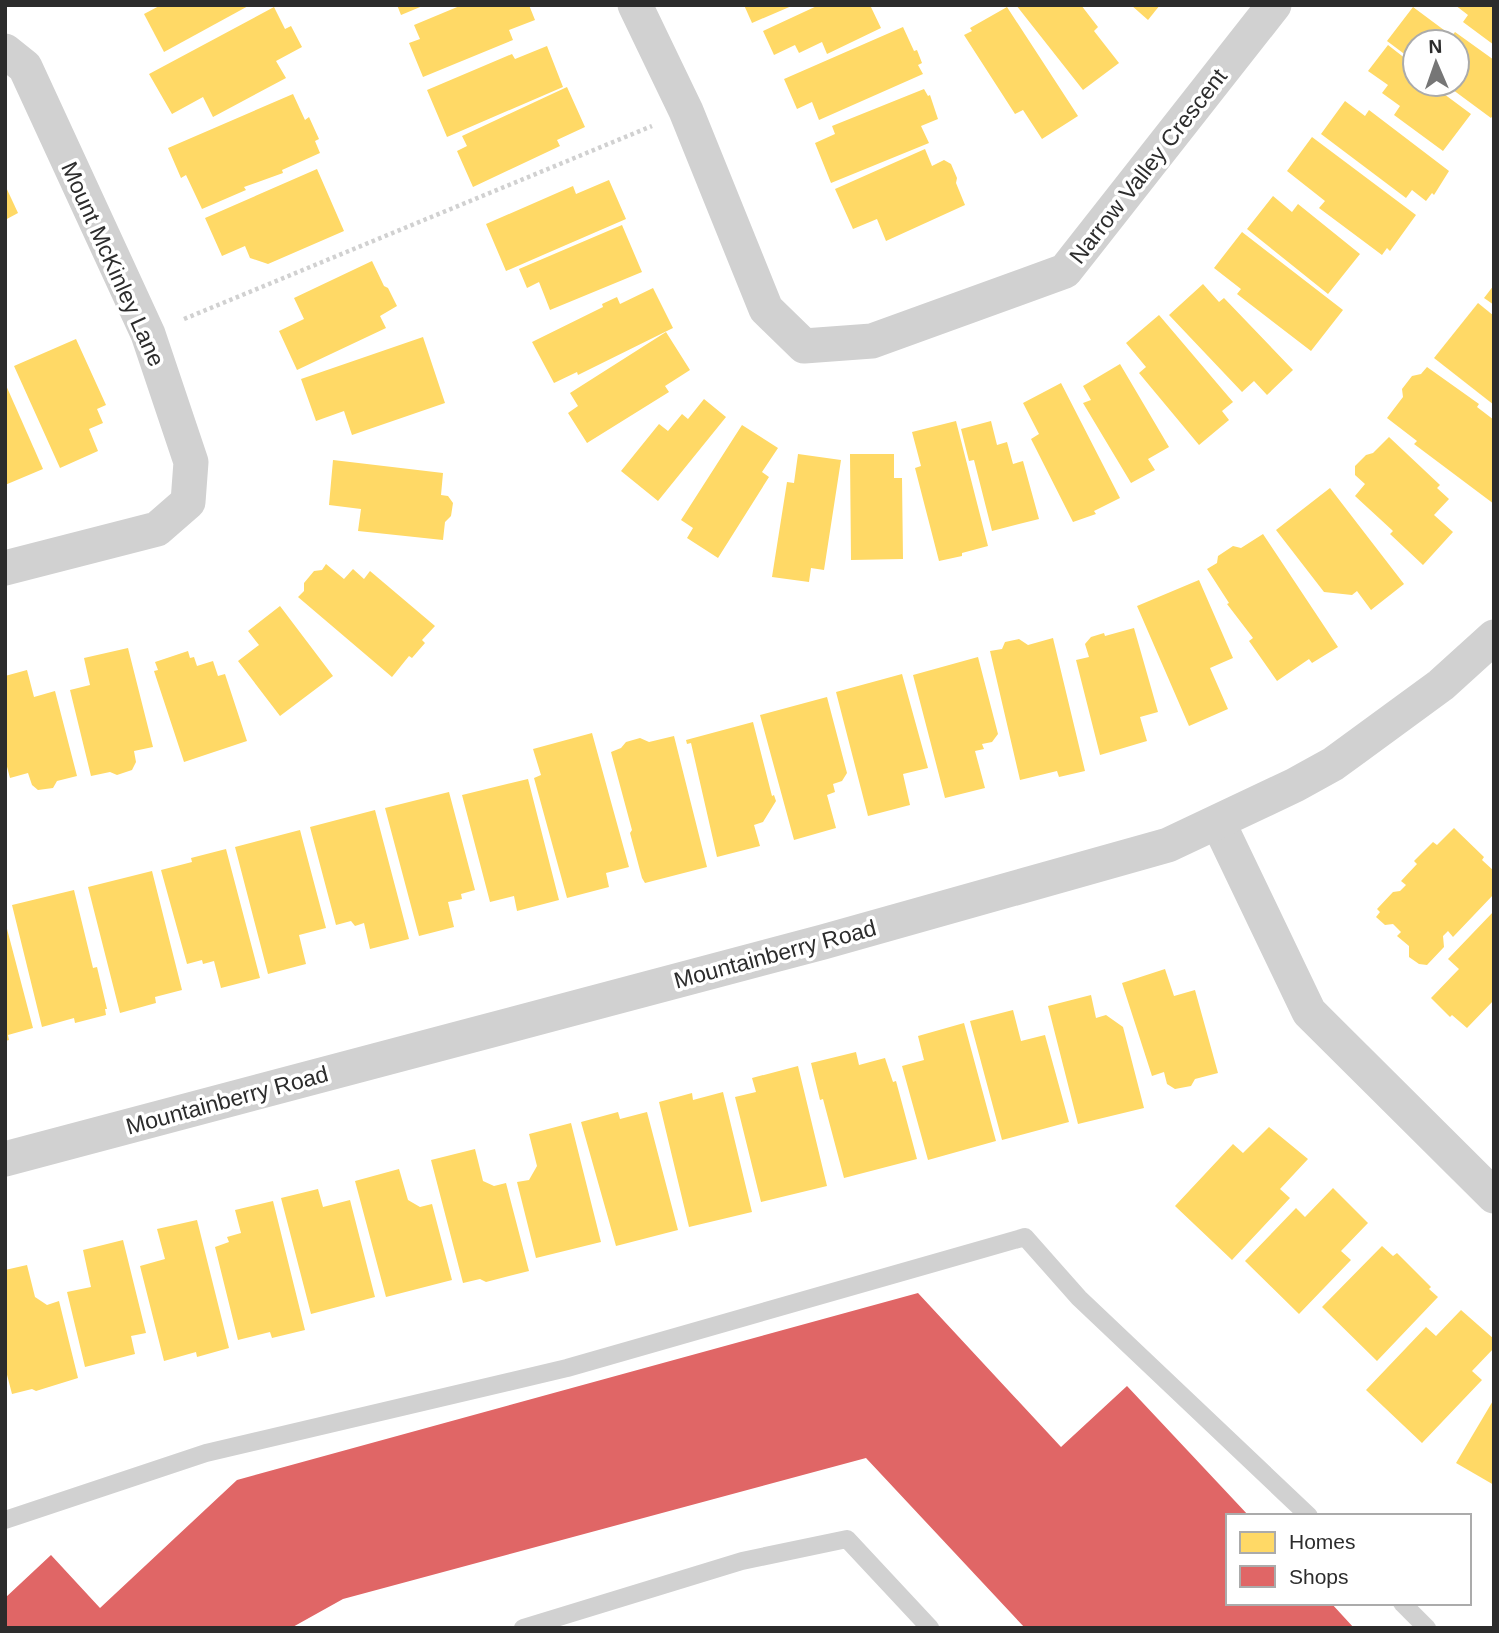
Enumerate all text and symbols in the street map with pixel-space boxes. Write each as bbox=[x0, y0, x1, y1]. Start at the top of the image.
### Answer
north arrow bbox=[1401, 28, 1471, 98]
text: N bbox=[1428, 36, 1443, 57]
street label: Narrow Valley Crescent bbox=[1064, 63, 1232, 269]
street label: Mount McKinley Lane bbox=[56, 158, 170, 370]
street label: Mountainberry Road bbox=[671, 914, 879, 994]
street label: Mountainberry Road bbox=[123, 1060, 331, 1140]
legend bbox=[1226, 1514, 1471, 1605]
text: Homes bbox=[1289, 1530, 1356, 1553]
text: Shops bbox=[1289, 1565, 1349, 1588]

